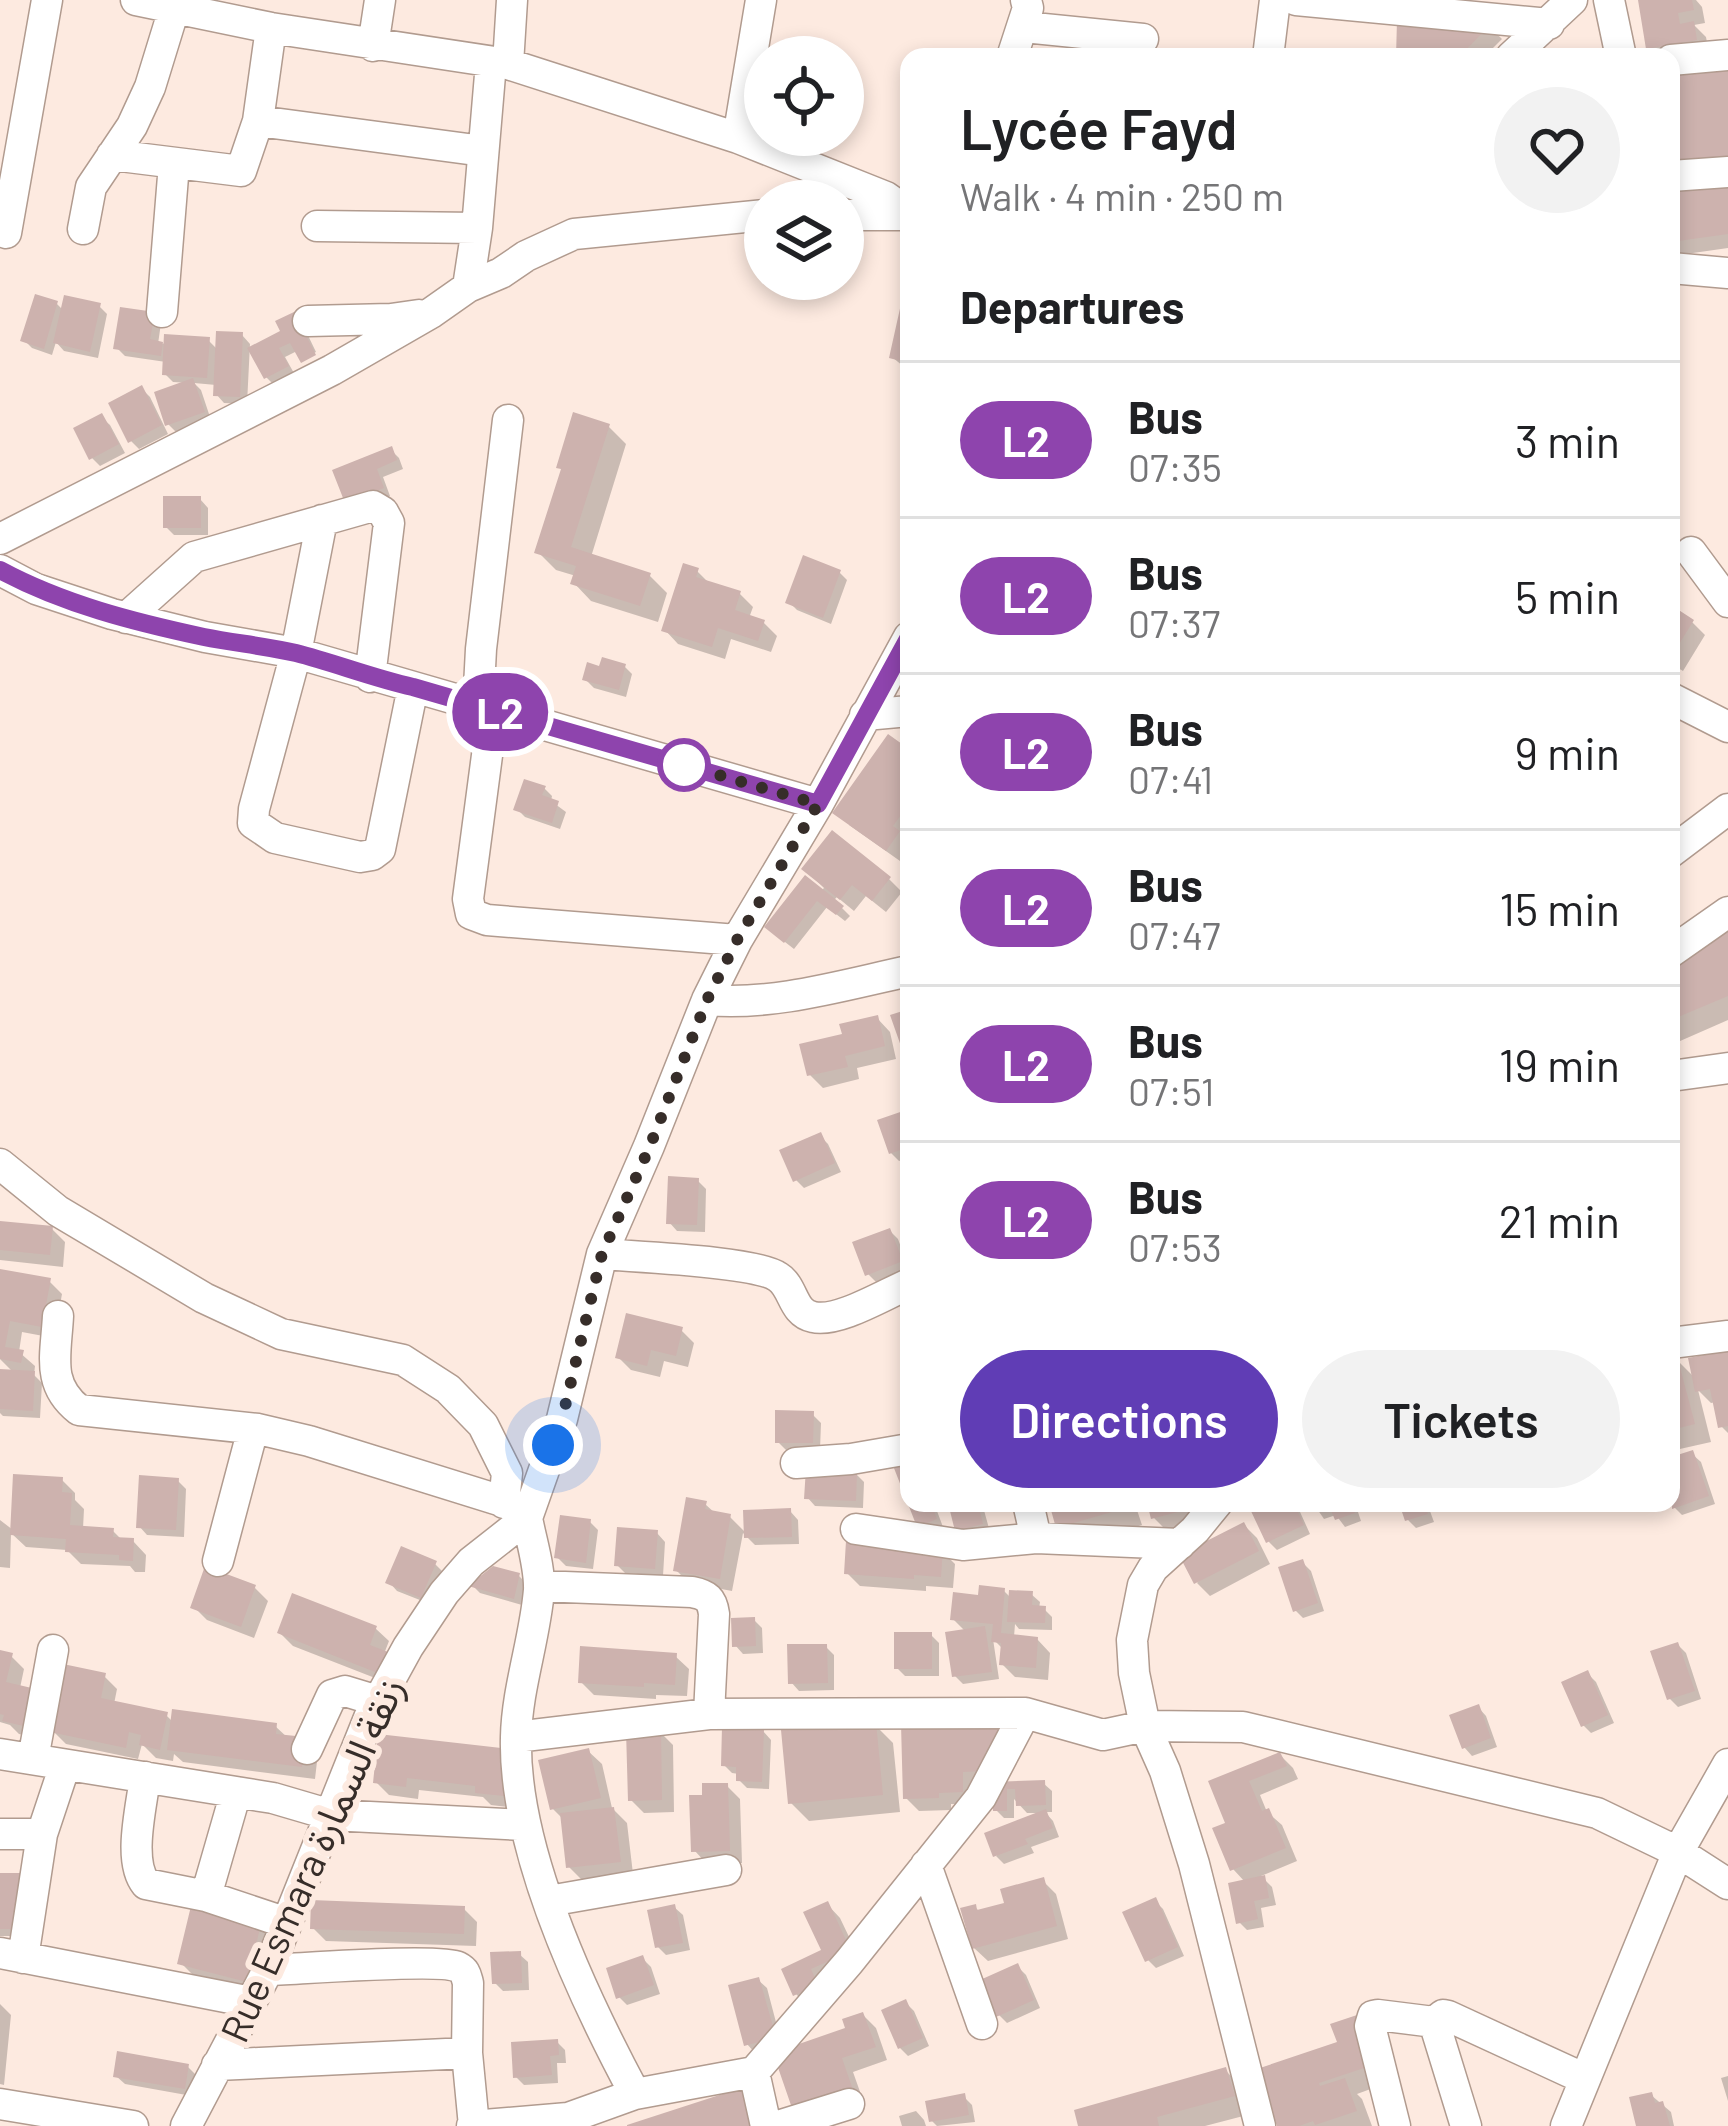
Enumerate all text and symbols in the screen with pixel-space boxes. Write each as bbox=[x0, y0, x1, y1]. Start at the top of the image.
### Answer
map controls bbox=[744, 36, 864, 300]
button: locate bbox=[744, 36, 864, 156]
button: heart bbox=[1494, 87, 1620, 213]
text: Lycée Fayd bbox=[960, 93, 1238, 161]
text: Walk · 4 min · 250 m bbox=[960, 172, 1284, 219]
button: layers bbox=[744, 180, 864, 300]
text: Departures bbox=[960, 279, 1184, 333]
text: Bus bbox=[1128, 389, 1203, 443]
text: 3 min bbox=[1515, 413, 1620, 467]
text: L2 bbox=[1002, 415, 1050, 465]
text: 07:35 bbox=[1128, 443, 1222, 490]
text: Bus bbox=[1128, 545, 1203, 599]
text: 5 min bbox=[1515, 569, 1620, 623]
text: L2 bbox=[1002, 571, 1050, 621]
text: 07:37 bbox=[1128, 599, 1220, 646]
line badge: L2 bbox=[446, 673, 554, 751]
text: L2 bbox=[476, 687, 524, 737]
text: Bus bbox=[1128, 701, 1203, 755]
text: 9 min bbox=[1515, 725, 1620, 779]
text: L2 bbox=[1002, 727, 1050, 777]
unlabelled marker bbox=[659, 740, 709, 790]
text: 07:41 bbox=[1128, 755, 1213, 802]
text: Bus bbox=[1128, 857, 1203, 911]
text: 15 min bbox=[1499, 881, 1620, 935]
text: L2 bbox=[1002, 883, 1050, 933]
text: 07:47 bbox=[1128, 911, 1220, 958]
text: Bus bbox=[1128, 1013, 1203, 1067]
text: 19 min bbox=[1499, 1037, 1620, 1091]
text: L2 bbox=[1002, 1039, 1050, 1089]
text: 07:51 bbox=[1128, 1067, 1214, 1114]
text: Bus bbox=[1128, 1169, 1203, 1223]
text: 21 min bbox=[1499, 1193, 1620, 1247]
text: L2 bbox=[1002, 1195, 1050, 1245]
text: 07:53 bbox=[1128, 1223, 1222, 1270]
button: Directions bbox=[960, 1350, 1278, 1488]
button: Tickets bbox=[1302, 1350, 1620, 1488]
your location bbox=[523, 1415, 583, 1475]
street label: Rue Esmara زنقة السمارة bbox=[209, 1669, 414, 2049]

